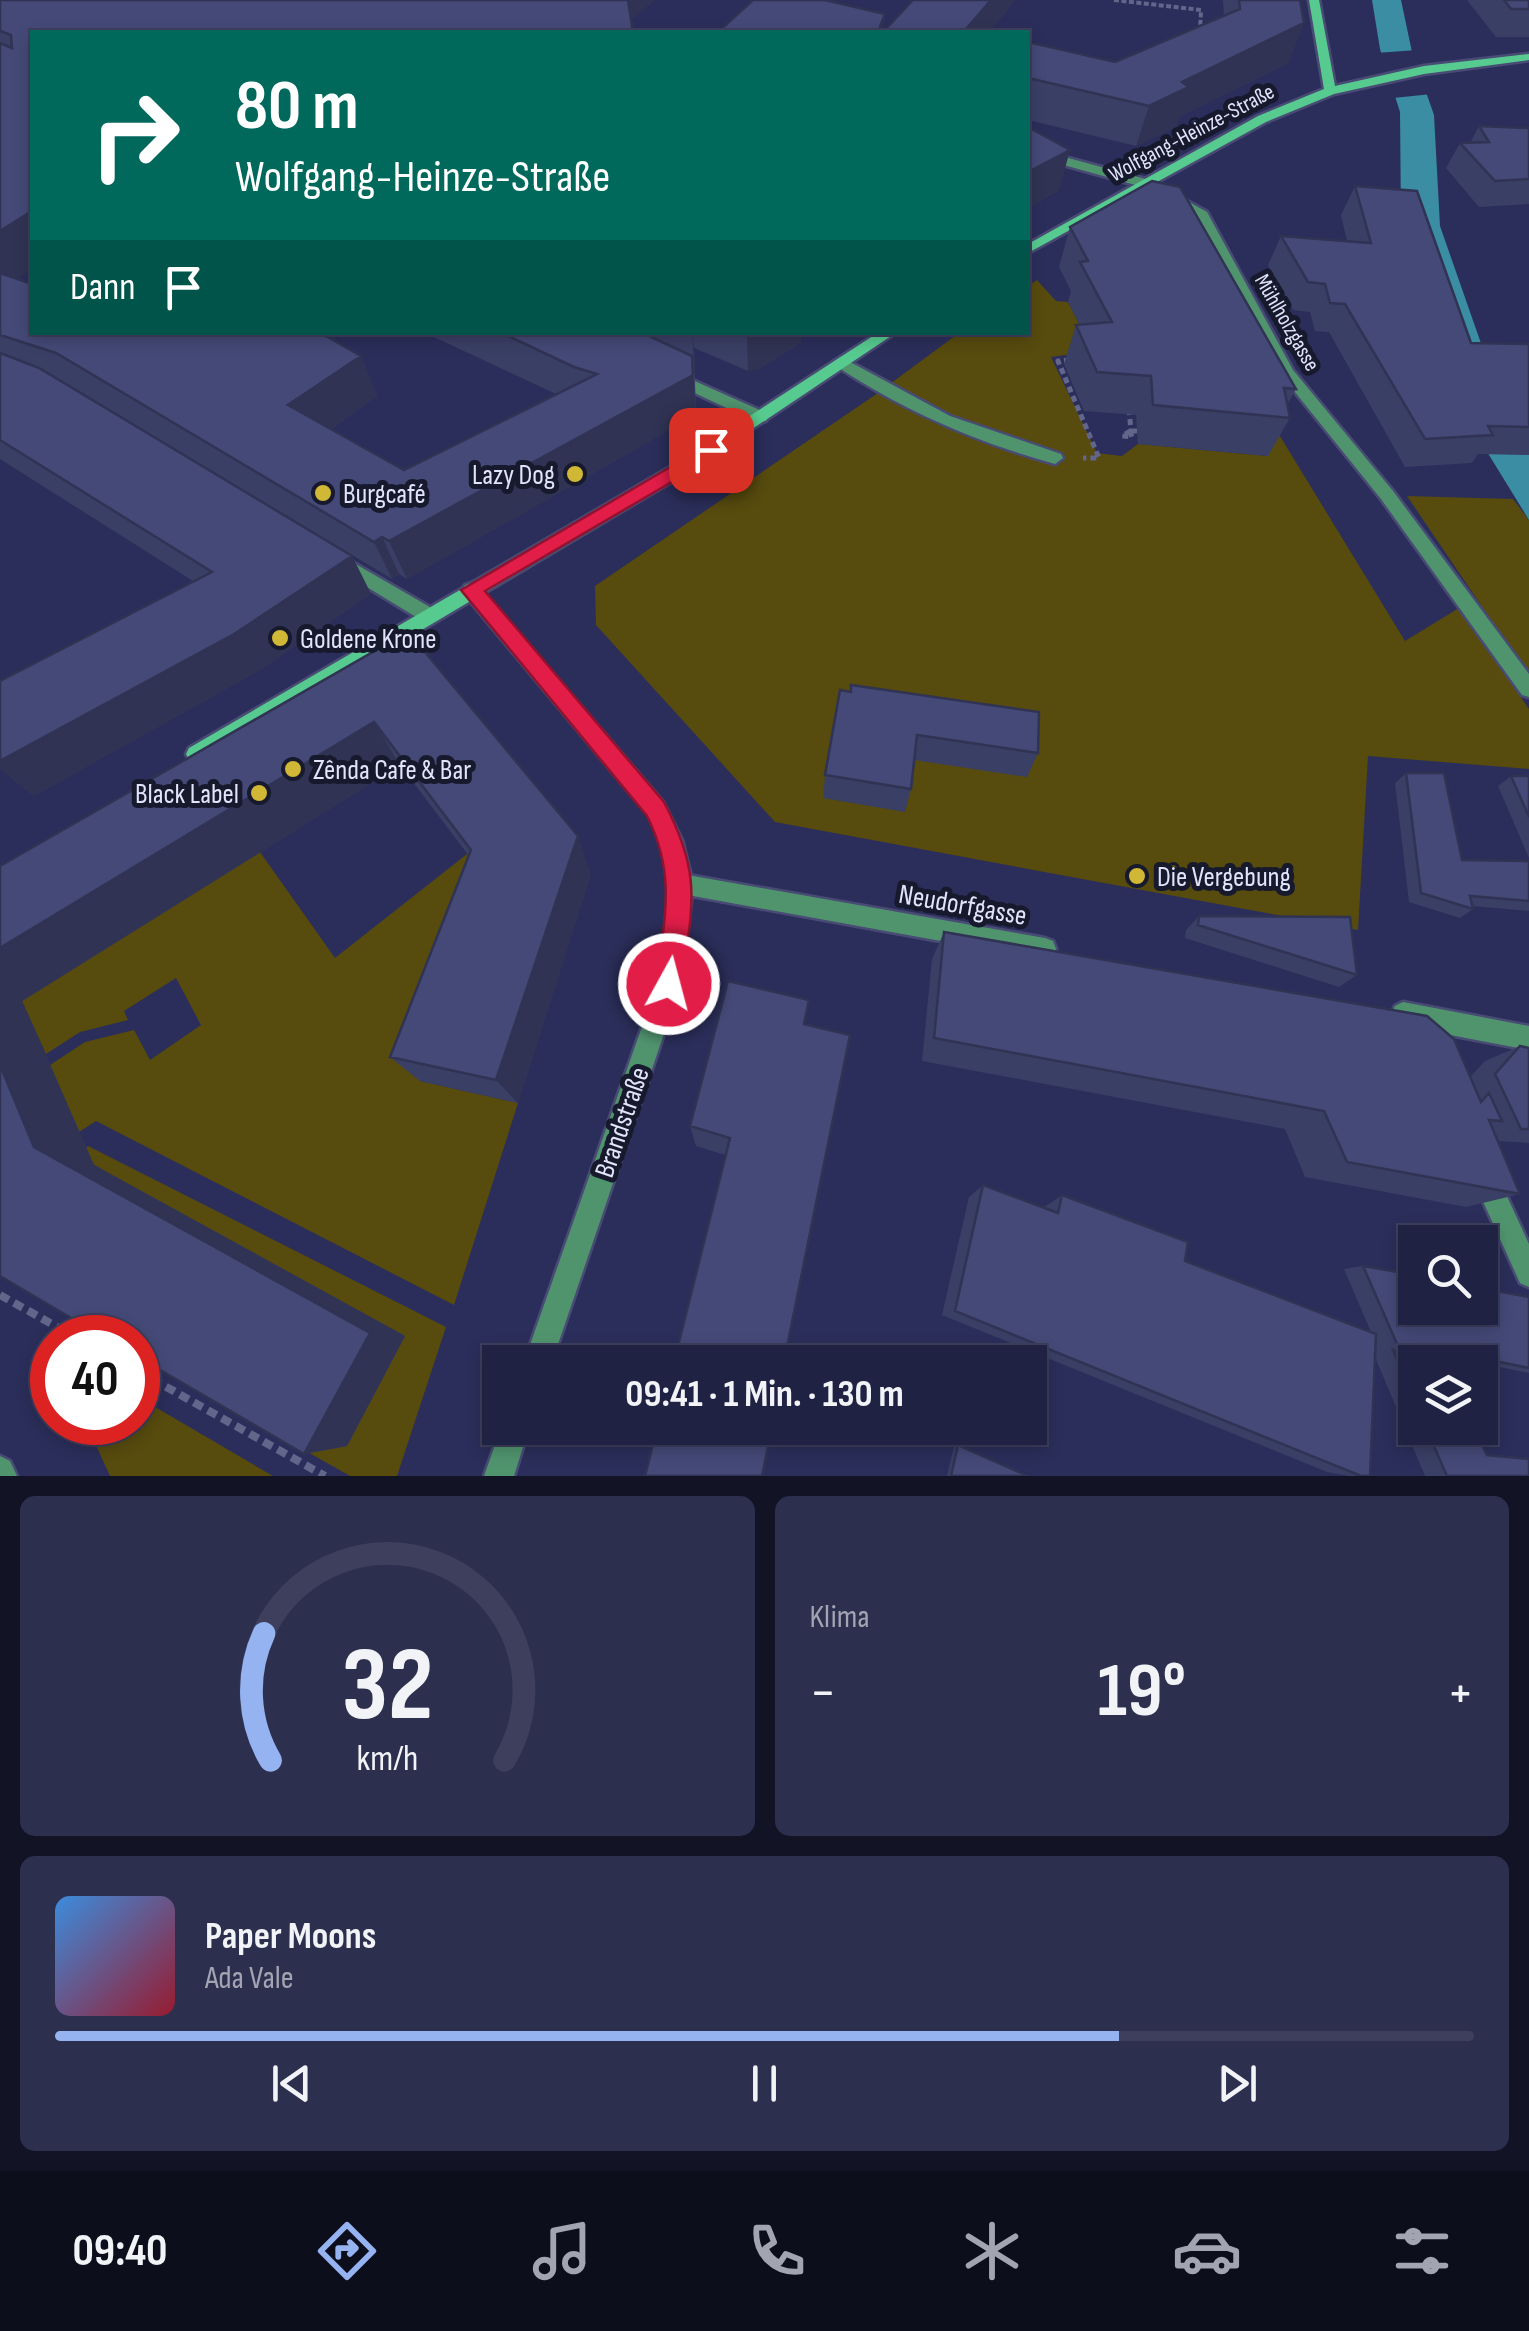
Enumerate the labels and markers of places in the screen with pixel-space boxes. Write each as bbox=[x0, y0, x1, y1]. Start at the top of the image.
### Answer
pin bbox=[669, 408, 754, 493]
place label: Lazy Dog bbox=[472, 459, 555, 492]
marker: Lazy Dog bbox=[564, 463, 586, 485]
place label: Burgcafé bbox=[343, 478, 426, 511]
marker: Burgcafé bbox=[312, 482, 334, 504]
place label: Goldene Krone bbox=[300, 623, 436, 656]
marker: Goldene Krone bbox=[269, 627, 291, 649]
place label: Zênda Cafe & Bar bbox=[313, 754, 471, 787]
marker: Zênda Cafe & Bar bbox=[282, 758, 304, 780]
place label: Black Label bbox=[135, 778, 239, 811]
marker: Black Label bbox=[248, 782, 270, 804]
place label: Die Vergebung bbox=[1157, 861, 1291, 894]
marker: Die Vergebung bbox=[1126, 865, 1148, 887]

